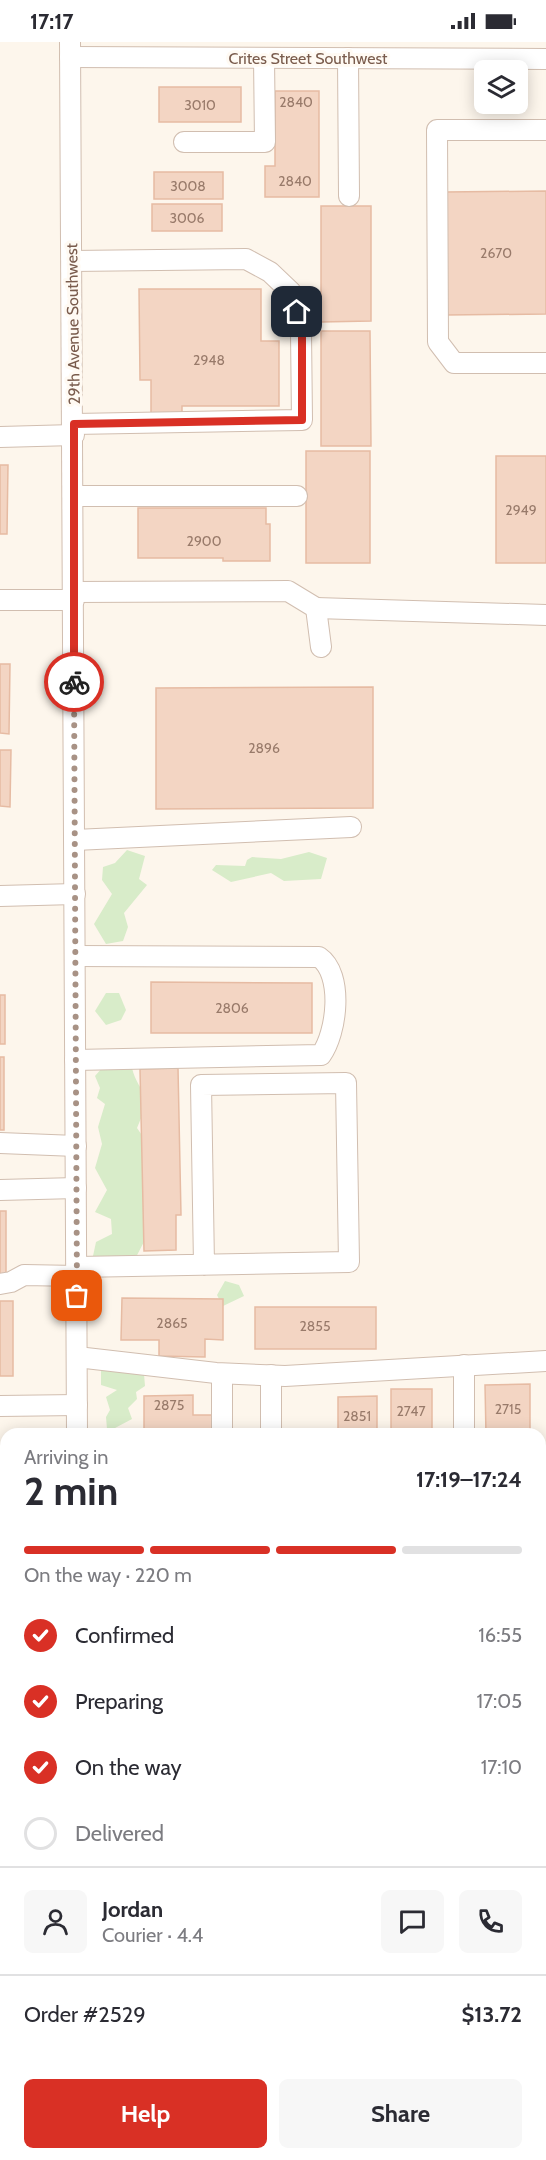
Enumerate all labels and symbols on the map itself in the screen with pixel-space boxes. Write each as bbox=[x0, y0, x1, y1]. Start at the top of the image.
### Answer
street label: Crites Street Southwest bbox=[229, 49, 388, 68]
house number: 2840 bbox=[279, 93, 313, 111]
house number: 3010 bbox=[184, 96, 216, 114]
house number: 2840 bbox=[278, 172, 312, 190]
house number: 3008 bbox=[170, 177, 206, 195]
house number: 3006 bbox=[169, 209, 205, 227]
street label: 29th Avenue Southwest bbox=[62, 242, 84, 405]
house number: 2670 bbox=[480, 244, 512, 262]
pin bbox=[271, 286, 322, 337]
house number: 2948 bbox=[193, 351, 225, 369]
house number: 2949 bbox=[505, 501, 537, 519]
house number: 2900 bbox=[187, 532, 222, 550]
courier bbox=[44, 652, 104, 712]
house number: 2896 bbox=[248, 739, 280, 757]
house number: 2806 bbox=[215, 999, 249, 1017]
pin bbox=[51, 1270, 102, 1321]
house number: 2865 bbox=[156, 1314, 188, 1332]
house number: 2855 bbox=[300, 1317, 330, 1335]
house number: 2875 bbox=[154, 1396, 184, 1414]
house number: 2715 bbox=[495, 1400, 521, 1418]
house number: 2747 bbox=[396, 1402, 426, 1420]
house number: 2851 bbox=[343, 1407, 371, 1425]

